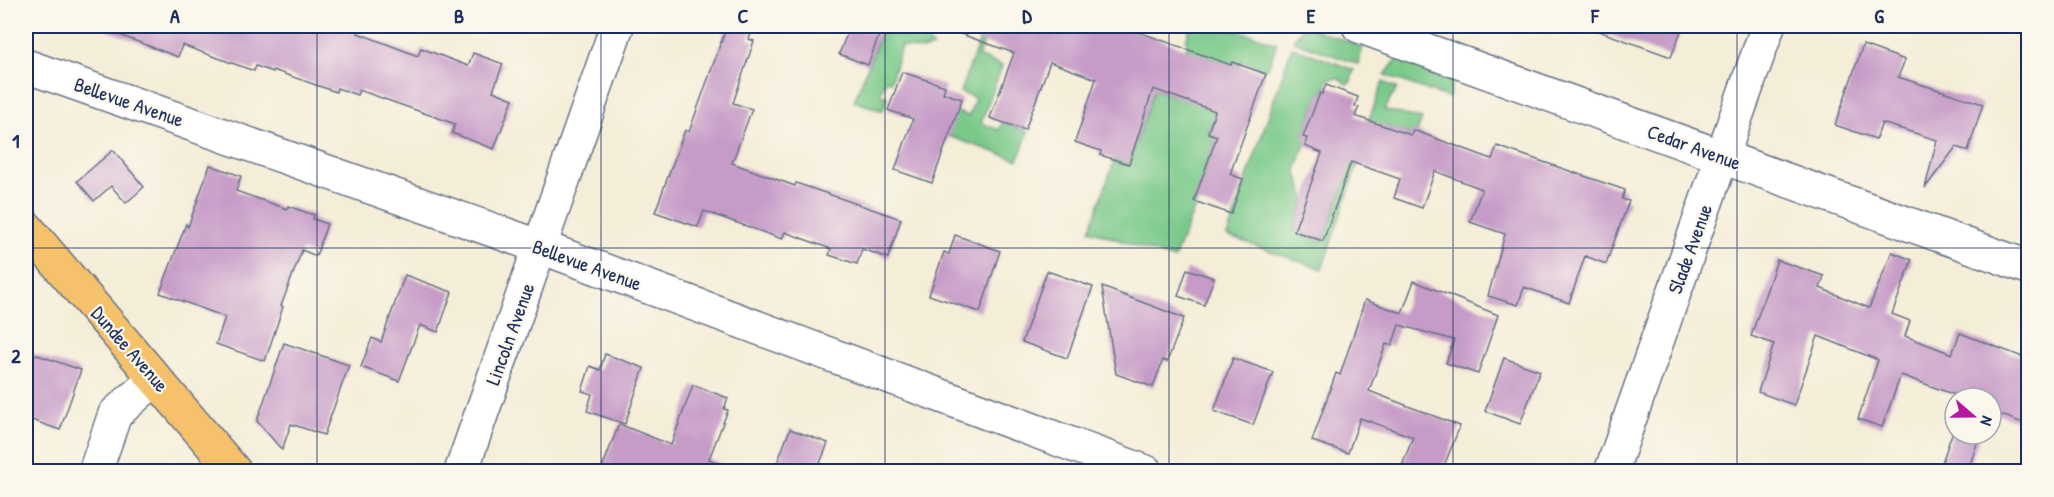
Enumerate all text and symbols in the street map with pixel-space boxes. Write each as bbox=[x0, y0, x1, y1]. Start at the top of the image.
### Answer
text: A bbox=[170, 2, 180, 29]
text: B bbox=[454, 2, 464, 29]
text: C bbox=[738, 2, 749, 29]
text: D bbox=[1022, 2, 1032, 29]
text: E bbox=[1307, 2, 1316, 29]
text: F bbox=[1590, 2, 1600, 29]
text: G bbox=[1874, 2, 1884, 29]
street label: Bellevue Avenue bbox=[71, 70, 187, 133]
street label: Cedar Avenue bbox=[1644, 117, 1745, 176]
text: 1 bbox=[12, 127, 20, 154]
street label: Slade Avenue bbox=[1661, 200, 1718, 297]
street label: Bellevue Avenue bbox=[529, 232, 645, 297]
street label: Lincoln Avenue bbox=[479, 279, 540, 388]
street label: Dundee Avenue bbox=[86, 300, 175, 397]
text: 2 bbox=[11, 342, 21, 369]
north arrow bbox=[1943, 386, 2003, 446]
text: N bbox=[1975, 413, 1999, 429]

